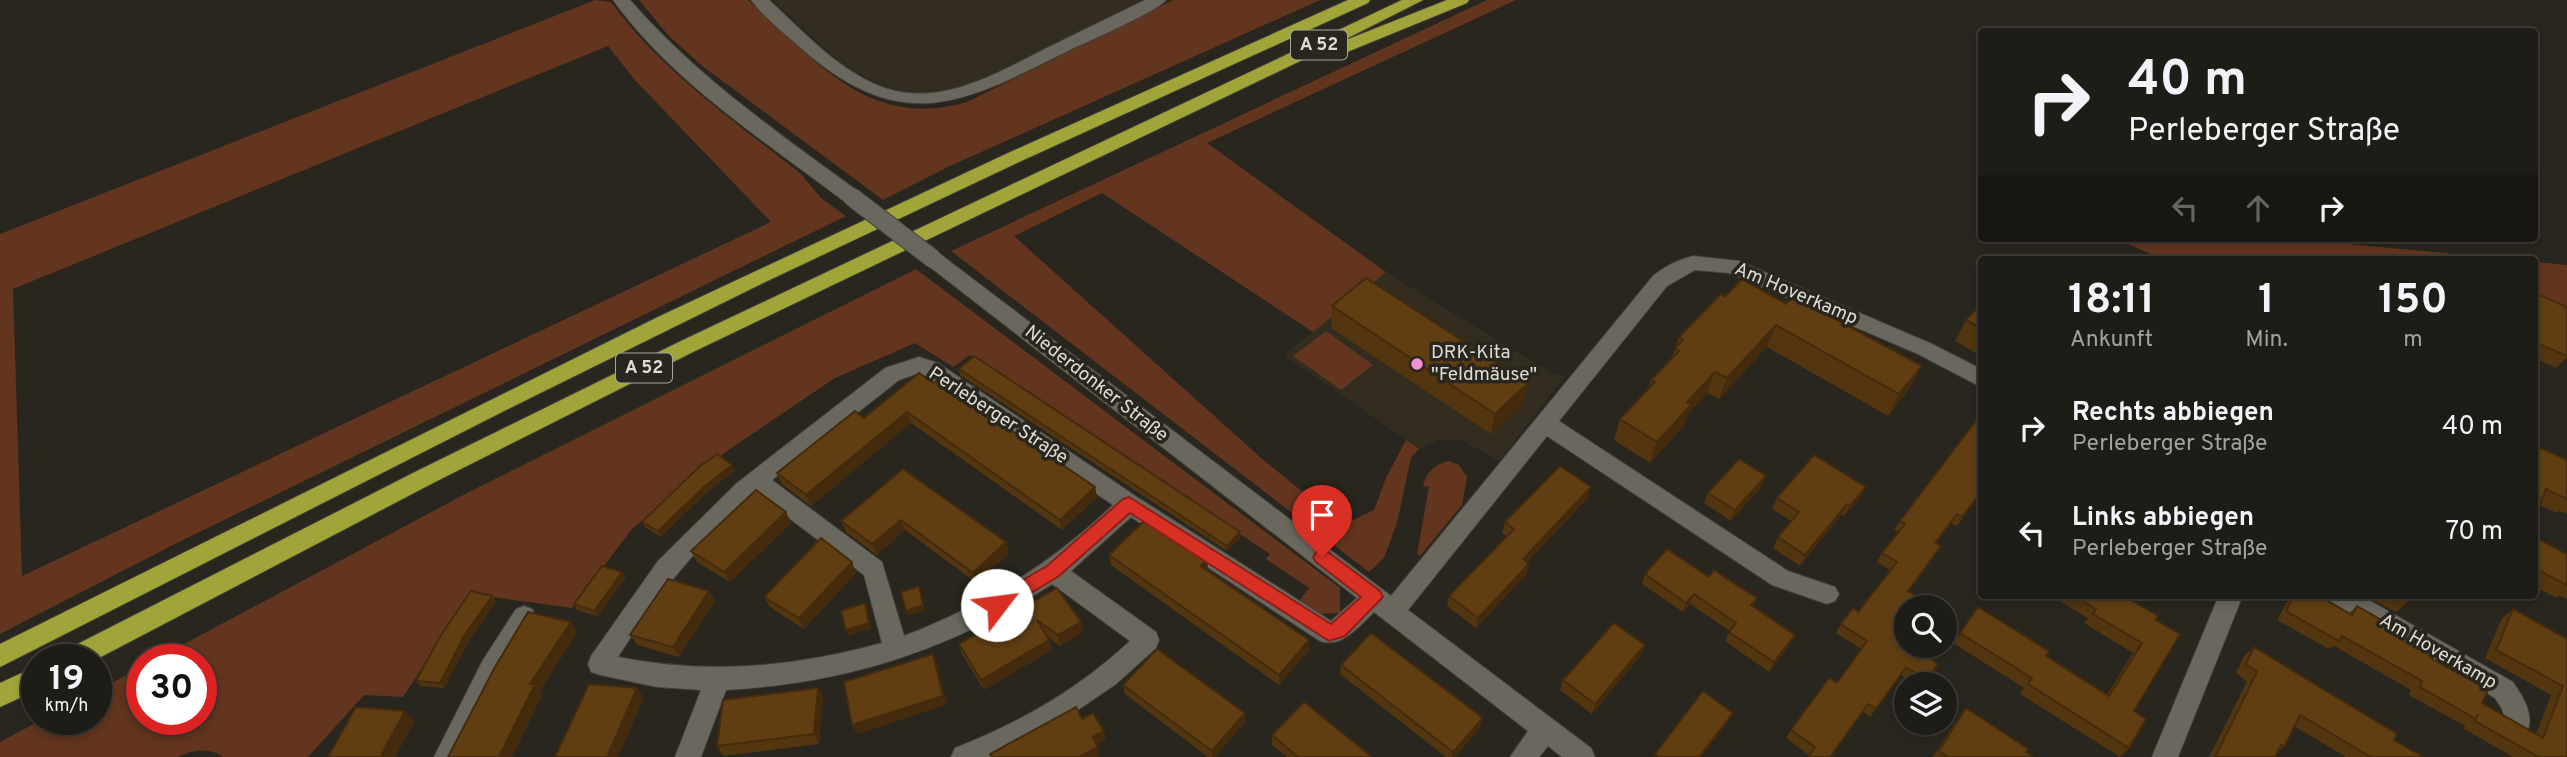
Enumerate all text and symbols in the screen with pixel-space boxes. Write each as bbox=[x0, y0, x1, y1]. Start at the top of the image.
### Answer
road number: A 52 bbox=[1291, 31, 1347, 60]
text: 40 m bbox=[2128, 51, 2247, 113]
icon: right bbox=[2013, 56, 2104, 147]
text: Perleberger Straße bbox=[2128, 112, 2400, 152]
icon: left bbox=[2166, 189, 2204, 227]
icon: ahead bbox=[2239, 189, 2277, 227]
icon: right bbox=[2312, 189, 2350, 227]
street label: Am Hoverkamp bbox=[1731, 257, 1861, 331]
text: 18:11 bbox=[2068, 275, 2155, 328]
text: 1 bbox=[2258, 275, 2275, 328]
text: 150 bbox=[2378, 275, 2448, 328]
street label: Niederdonker Straße bbox=[1019, 320, 1173, 448]
text: Ankunft bbox=[2070, 326, 2153, 355]
text: Min. bbox=[2245, 326, 2288, 355]
text: m bbox=[2403, 326, 2423, 355]
place label: DRK-Kita "Feldmäuse" bbox=[1431, 341, 1537, 387]
road number: A 52 bbox=[616, 354, 672, 382]
marker: DRK-Kita "Feldmäuse" bbox=[1409, 356, 1425, 372]
street label: Perleberger Straße bbox=[924, 362, 1072, 470]
text: Rechts abbiegen bbox=[2072, 397, 2274, 430]
icon: right bbox=[2013, 409, 2051, 447]
text: 40 m bbox=[2442, 411, 2503, 444]
text: Perleberger Straße bbox=[2072, 430, 2267, 459]
pin bbox=[1292, 485, 1352, 557]
icon: arrive bbox=[1303, 496, 1341, 534]
text: Links abbiegen bbox=[2072, 502, 2254, 535]
icon: left bbox=[2013, 514, 2051, 552]
text: 70 m bbox=[2445, 516, 2503, 549]
text: Perleberger Straße bbox=[2072, 535, 2267, 564]
position arrow bbox=[960, 568, 1034, 642]
map controls bbox=[1894, 595, 1957, 735]
button: search bbox=[1894, 595, 1957, 658]
street label: Am Hoverkamp bbox=[2375, 609, 2501, 695]
speed limit sign: 30 bbox=[126, 644, 217, 735]
text: 19 bbox=[49, 658, 84, 702]
button: layers bbox=[1894, 672, 1957, 735]
text: km/h bbox=[45, 695, 88, 718]

